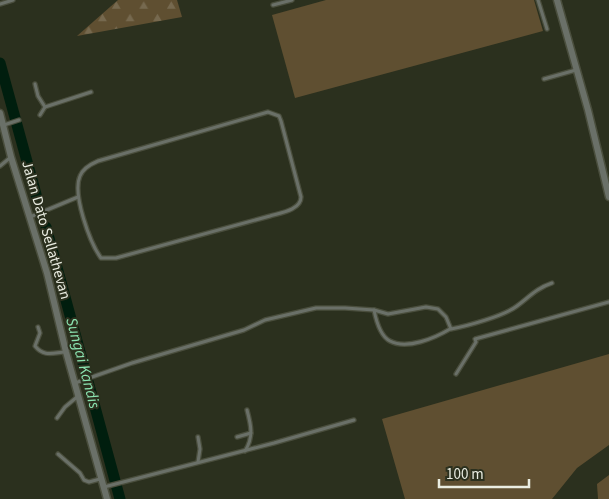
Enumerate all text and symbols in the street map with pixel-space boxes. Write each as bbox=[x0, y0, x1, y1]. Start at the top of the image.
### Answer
street label: Jalan Dato Sellathevan bbox=[16, 158, 76, 302]
water label: Sungai Kandis bbox=[60, 315, 106, 412]
scale bar bbox=[439, 456, 529, 488]
text: 100 m bbox=[446, 464, 484, 485]

